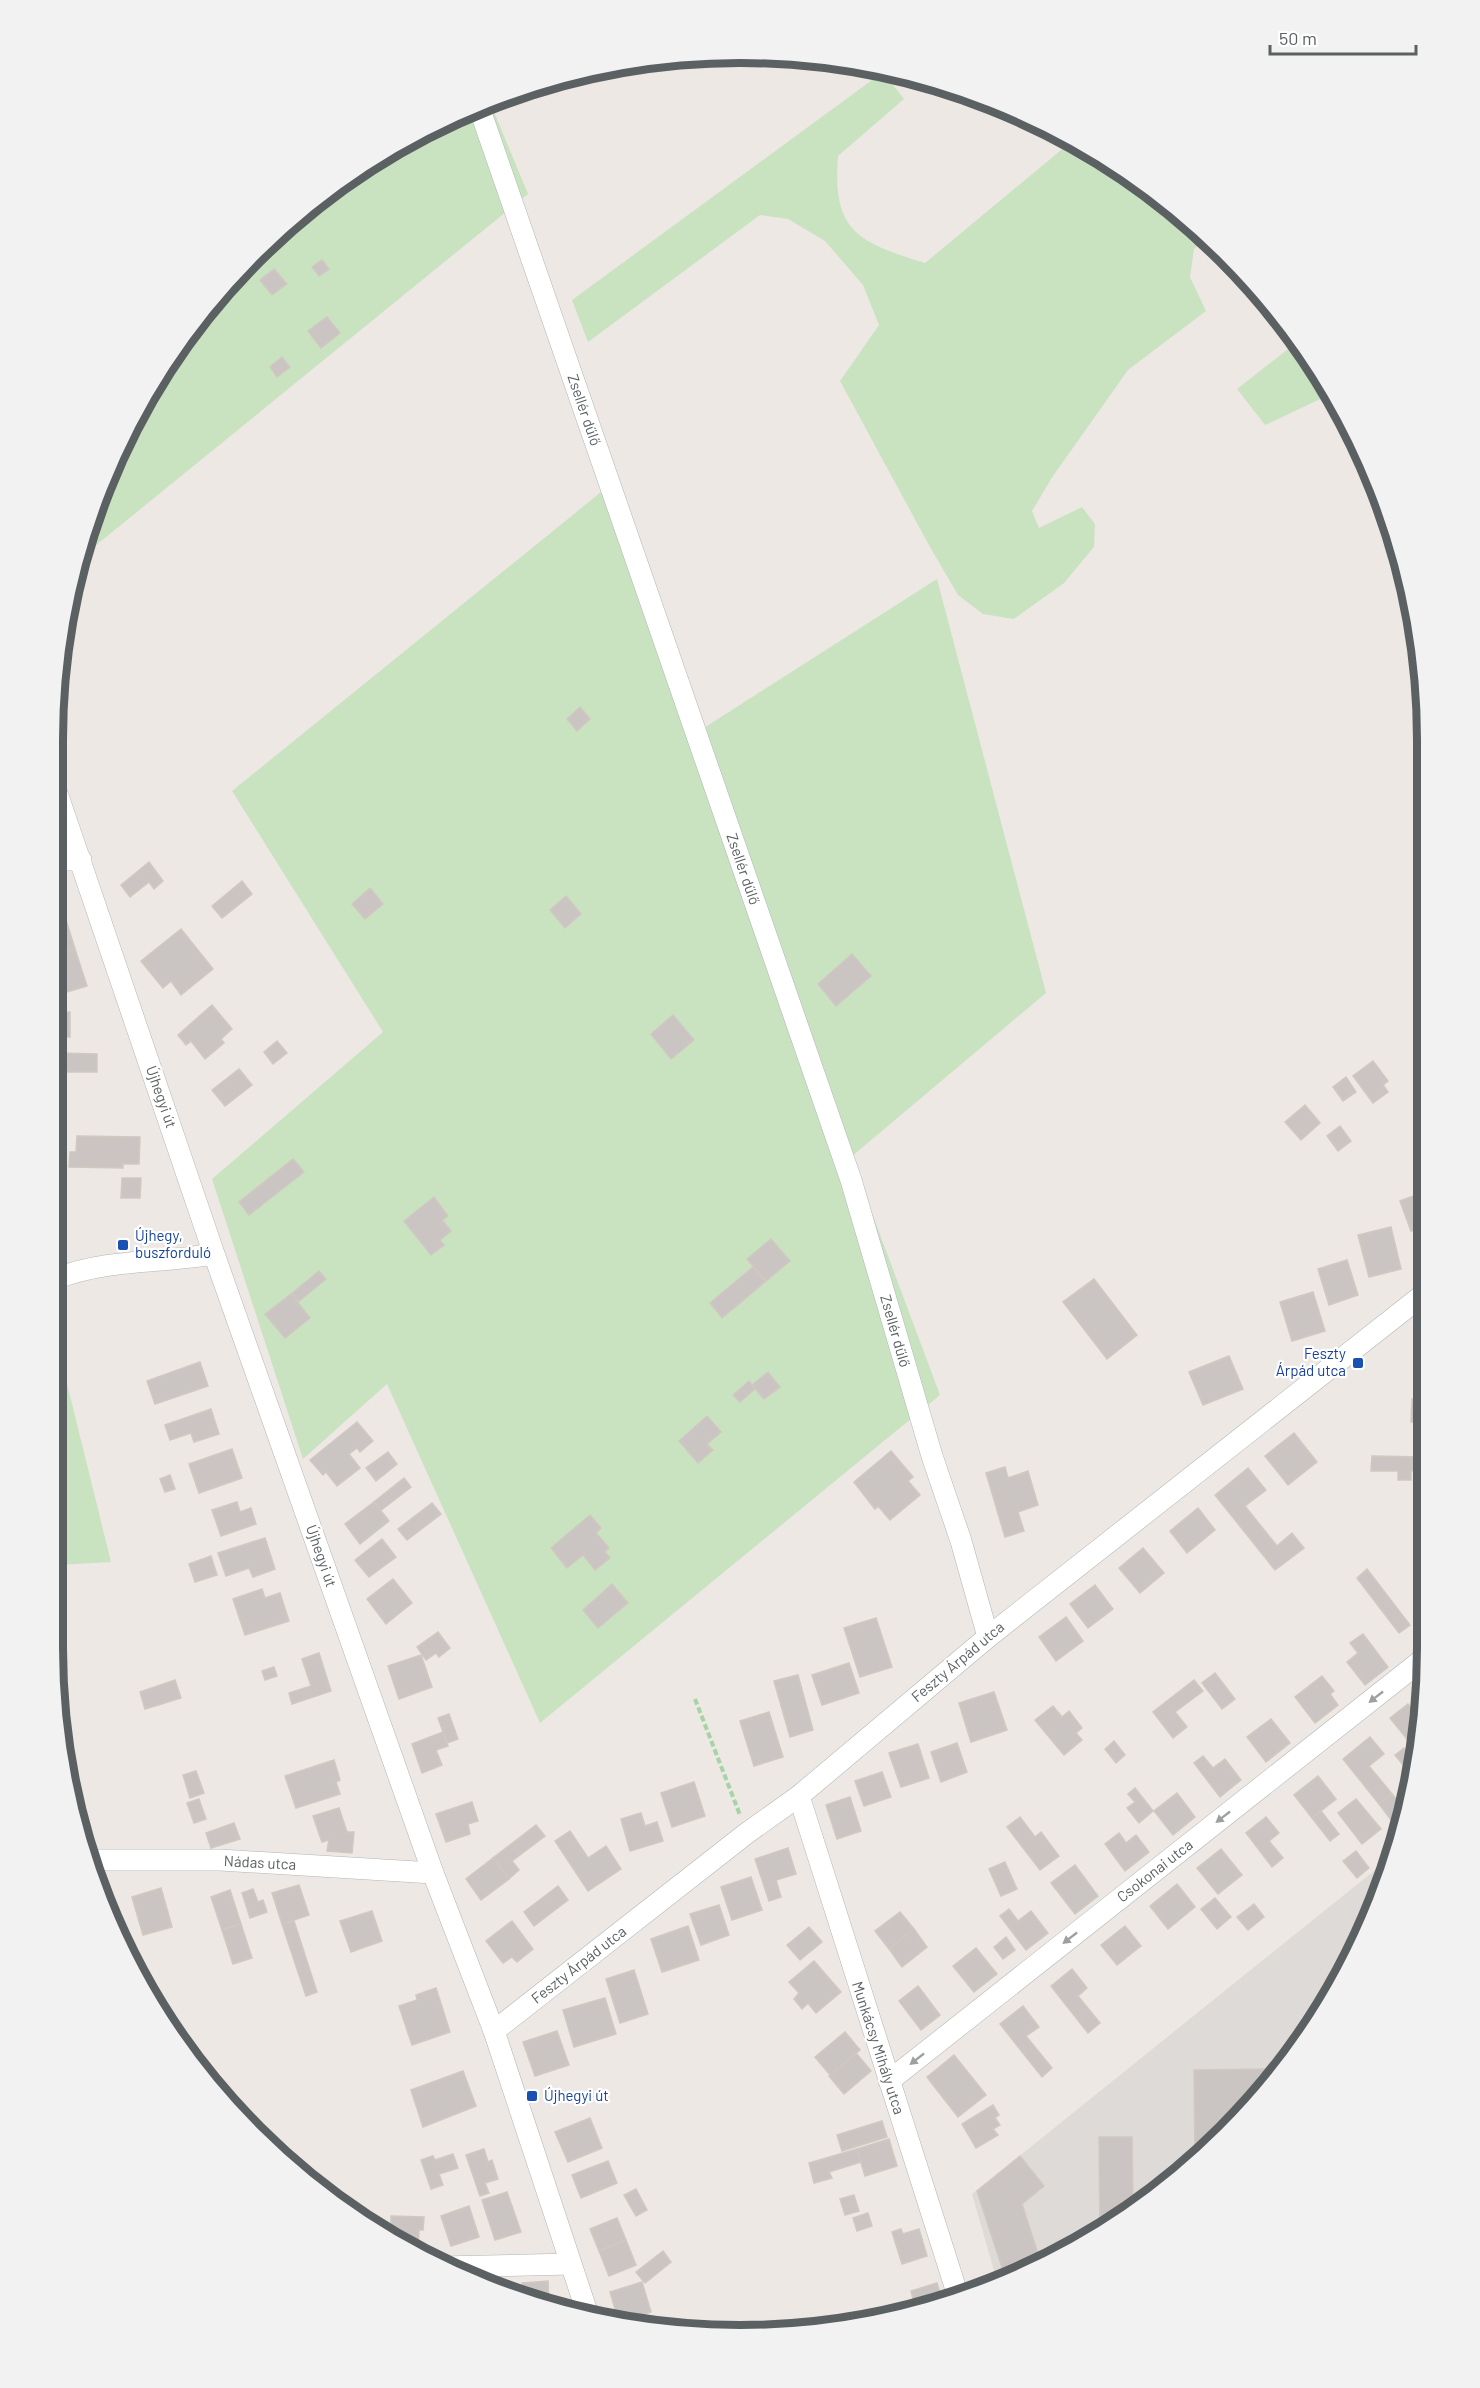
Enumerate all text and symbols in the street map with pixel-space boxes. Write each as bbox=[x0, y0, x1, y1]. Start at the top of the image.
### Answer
scale bar bbox=[1270, 18, 1416, 56]
text: 50 m bbox=[1279, 27, 1317, 49]
street label: Zsellér dűlő bbox=[564, 371, 606, 448]
street label: Zsellér dűlő bbox=[723, 830, 765, 907]
street label: Újhegyi út bbox=[143, 1063, 181, 1130]
place label: Újhegy, buszforduló bbox=[135, 1226, 211, 1261]
marker: Újhegy, buszforduló bbox=[116, 1238, 130, 1252]
street label: Zsellér dűlő bbox=[877, 1292, 915, 1369]
place label: Feszty Árpád utca bbox=[1276, 1344, 1346, 1379]
marker: Feszty Árpád utca bbox=[1351, 1356, 1365, 1370]
street label: Újhegyi út bbox=[303, 1522, 341, 1589]
street label: Feszty Árpád utca bbox=[907, 1617, 1007, 1705]
one-way arrow bbox=[1368, 1690, 1384, 1703]
one-way arrow bbox=[1215, 1811, 1231, 1824]
street label: Csokonai utca bbox=[1113, 1835, 1196, 1905]
street label: Nádas utca bbox=[223, 1851, 297, 1873]
street label: Feszty Árpád utca bbox=[527, 1922, 629, 2007]
one-way arrow bbox=[1062, 1932, 1078, 1945]
street label: Munkácsy Mihály utca bbox=[849, 1979, 909, 2116]
one-way arrow bbox=[909, 2053, 925, 2066]
place label: Újhegyi út bbox=[544, 2086, 609, 2104]
marker: Újhegyi út bbox=[525, 2089, 539, 2103]

